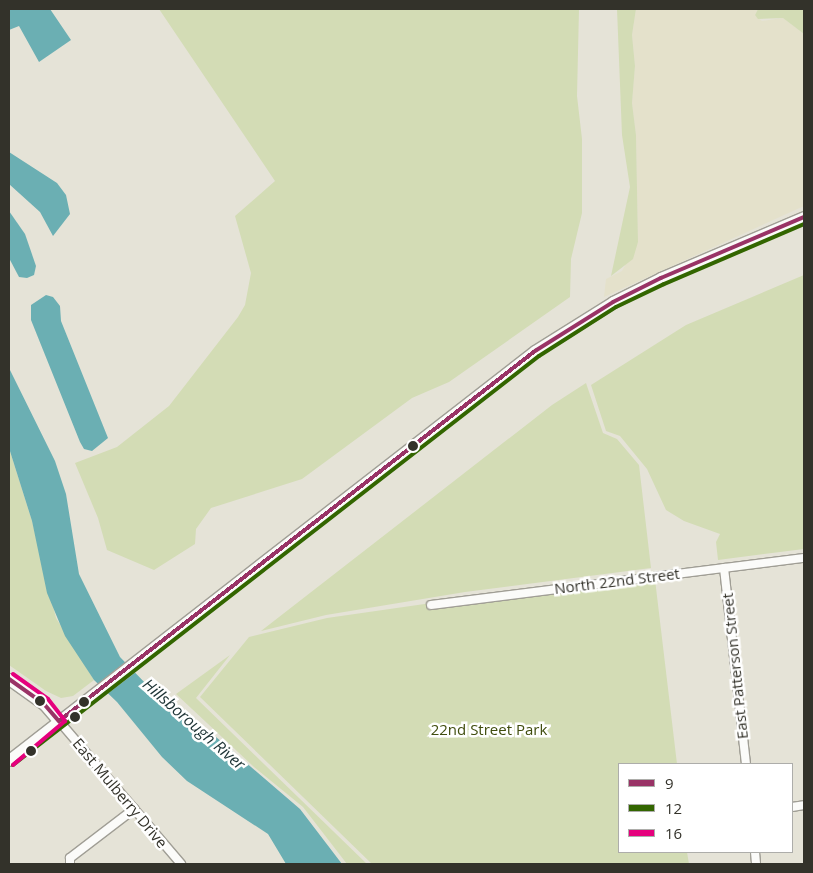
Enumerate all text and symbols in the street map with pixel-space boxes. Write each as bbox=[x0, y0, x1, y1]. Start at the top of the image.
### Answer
unlabelled marker bbox=[408, 441, 418, 451]
street label: North 22nd Street bbox=[553, 564, 681, 598]
street label: East Patterson Street bbox=[718, 592, 752, 740]
water label: Hillsborough River bbox=[139, 674, 249, 774]
unlabelled marker bbox=[35, 696, 45, 706]
unlabelled marker bbox=[79, 697, 89, 707]
unlabelled marker bbox=[70, 712, 80, 722]
park label: 22nd Street Park bbox=[431, 721, 547, 739]
street label: East Mulberry Drive bbox=[69, 735, 171, 851]
unlabelled marker bbox=[26, 746, 36, 756]
legend bbox=[618, 763, 793, 853]
text: 9 bbox=[665, 773, 674, 793]
text: 12 bbox=[665, 798, 682, 818]
text: 16 bbox=[665, 823, 682, 843]

